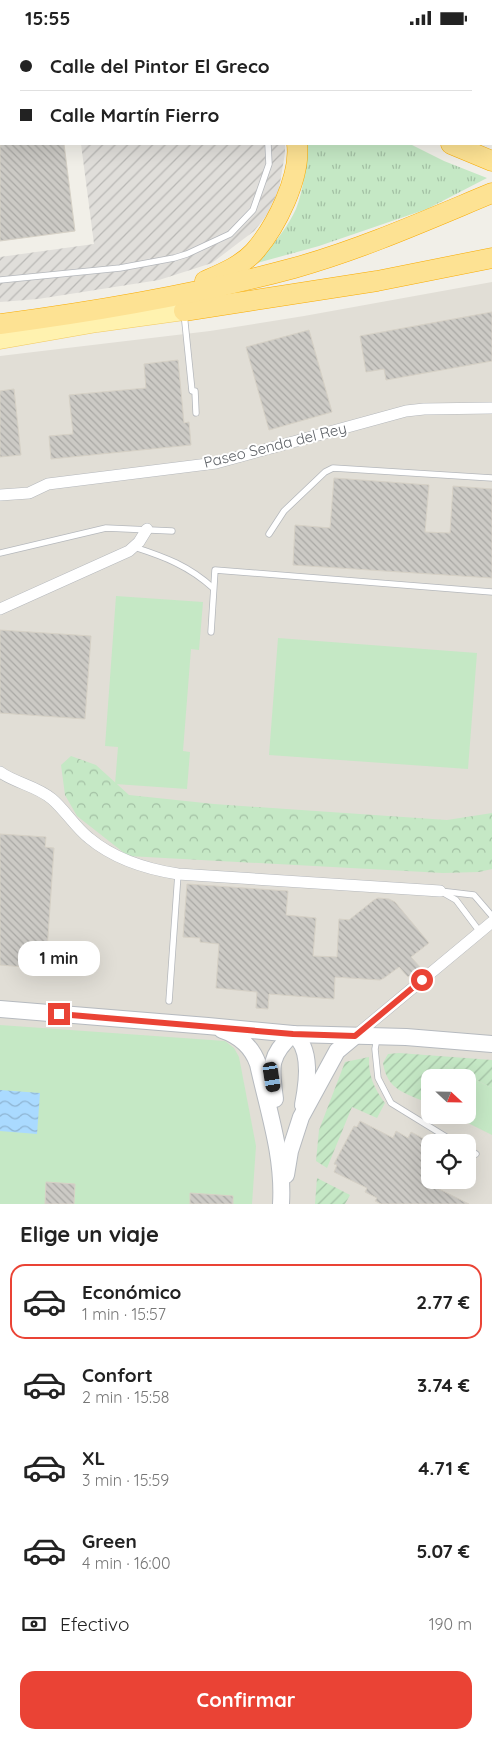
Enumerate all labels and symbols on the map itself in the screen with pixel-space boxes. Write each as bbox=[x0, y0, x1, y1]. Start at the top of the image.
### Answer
street label: Paseo Senda del Rey bbox=[202, 418, 348, 472]
callout: 1 min bbox=[18, 941, 100, 977]
route start bbox=[411, 969, 433, 991]
route end bbox=[48, 1003, 70, 1025]
car bbox=[262, 1061, 281, 1093]
north arrow bbox=[421, 1069, 476, 1124]

